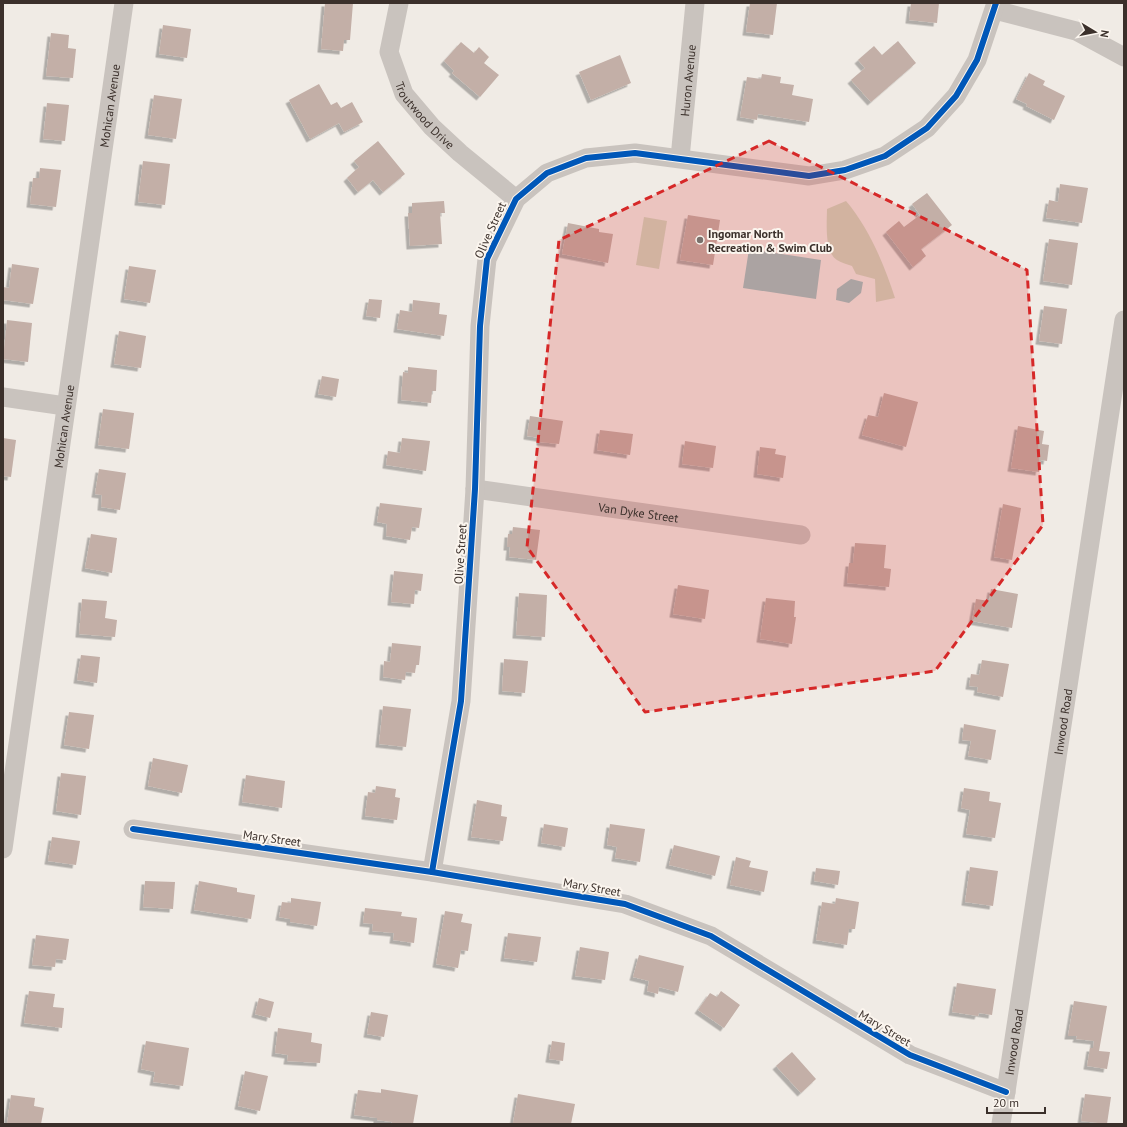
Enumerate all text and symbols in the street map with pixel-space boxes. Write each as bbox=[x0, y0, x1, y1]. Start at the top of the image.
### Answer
north arrow bbox=[1075, 12, 1115, 52]
text: N bbox=[1097, 29, 1112, 39]
street label: Huron Avenue bbox=[677, 44, 698, 117]
street label: Mohican Avenue bbox=[96, 63, 123, 148]
street label: Troutwood Drive bbox=[393, 79, 458, 152]
street label: Olive Street bbox=[471, 199, 509, 261]
place label: Ingomar North Recreation & Swim Club bbox=[708, 226, 833, 255]
marker: Ingomar North Recreation & Swim Club bbox=[695, 235, 705, 245]
street label: Mohican Avenue bbox=[50, 384, 77, 469]
street label: Van Dyke Street bbox=[596, 499, 679, 525]
street label: Olive Street bbox=[450, 523, 470, 585]
street label: Inwood Road bbox=[1050, 688, 1075, 756]
street label: Mary Street bbox=[242, 826, 302, 850]
street label: Mary Street bbox=[562, 875, 622, 899]
street label: Mary Street bbox=[856, 1006, 914, 1050]
street label: Inwood Road bbox=[1001, 1008, 1026, 1076]
scale bar bbox=[987, 1089, 1045, 1115]
text: 20 m bbox=[993, 1095, 1019, 1110]

